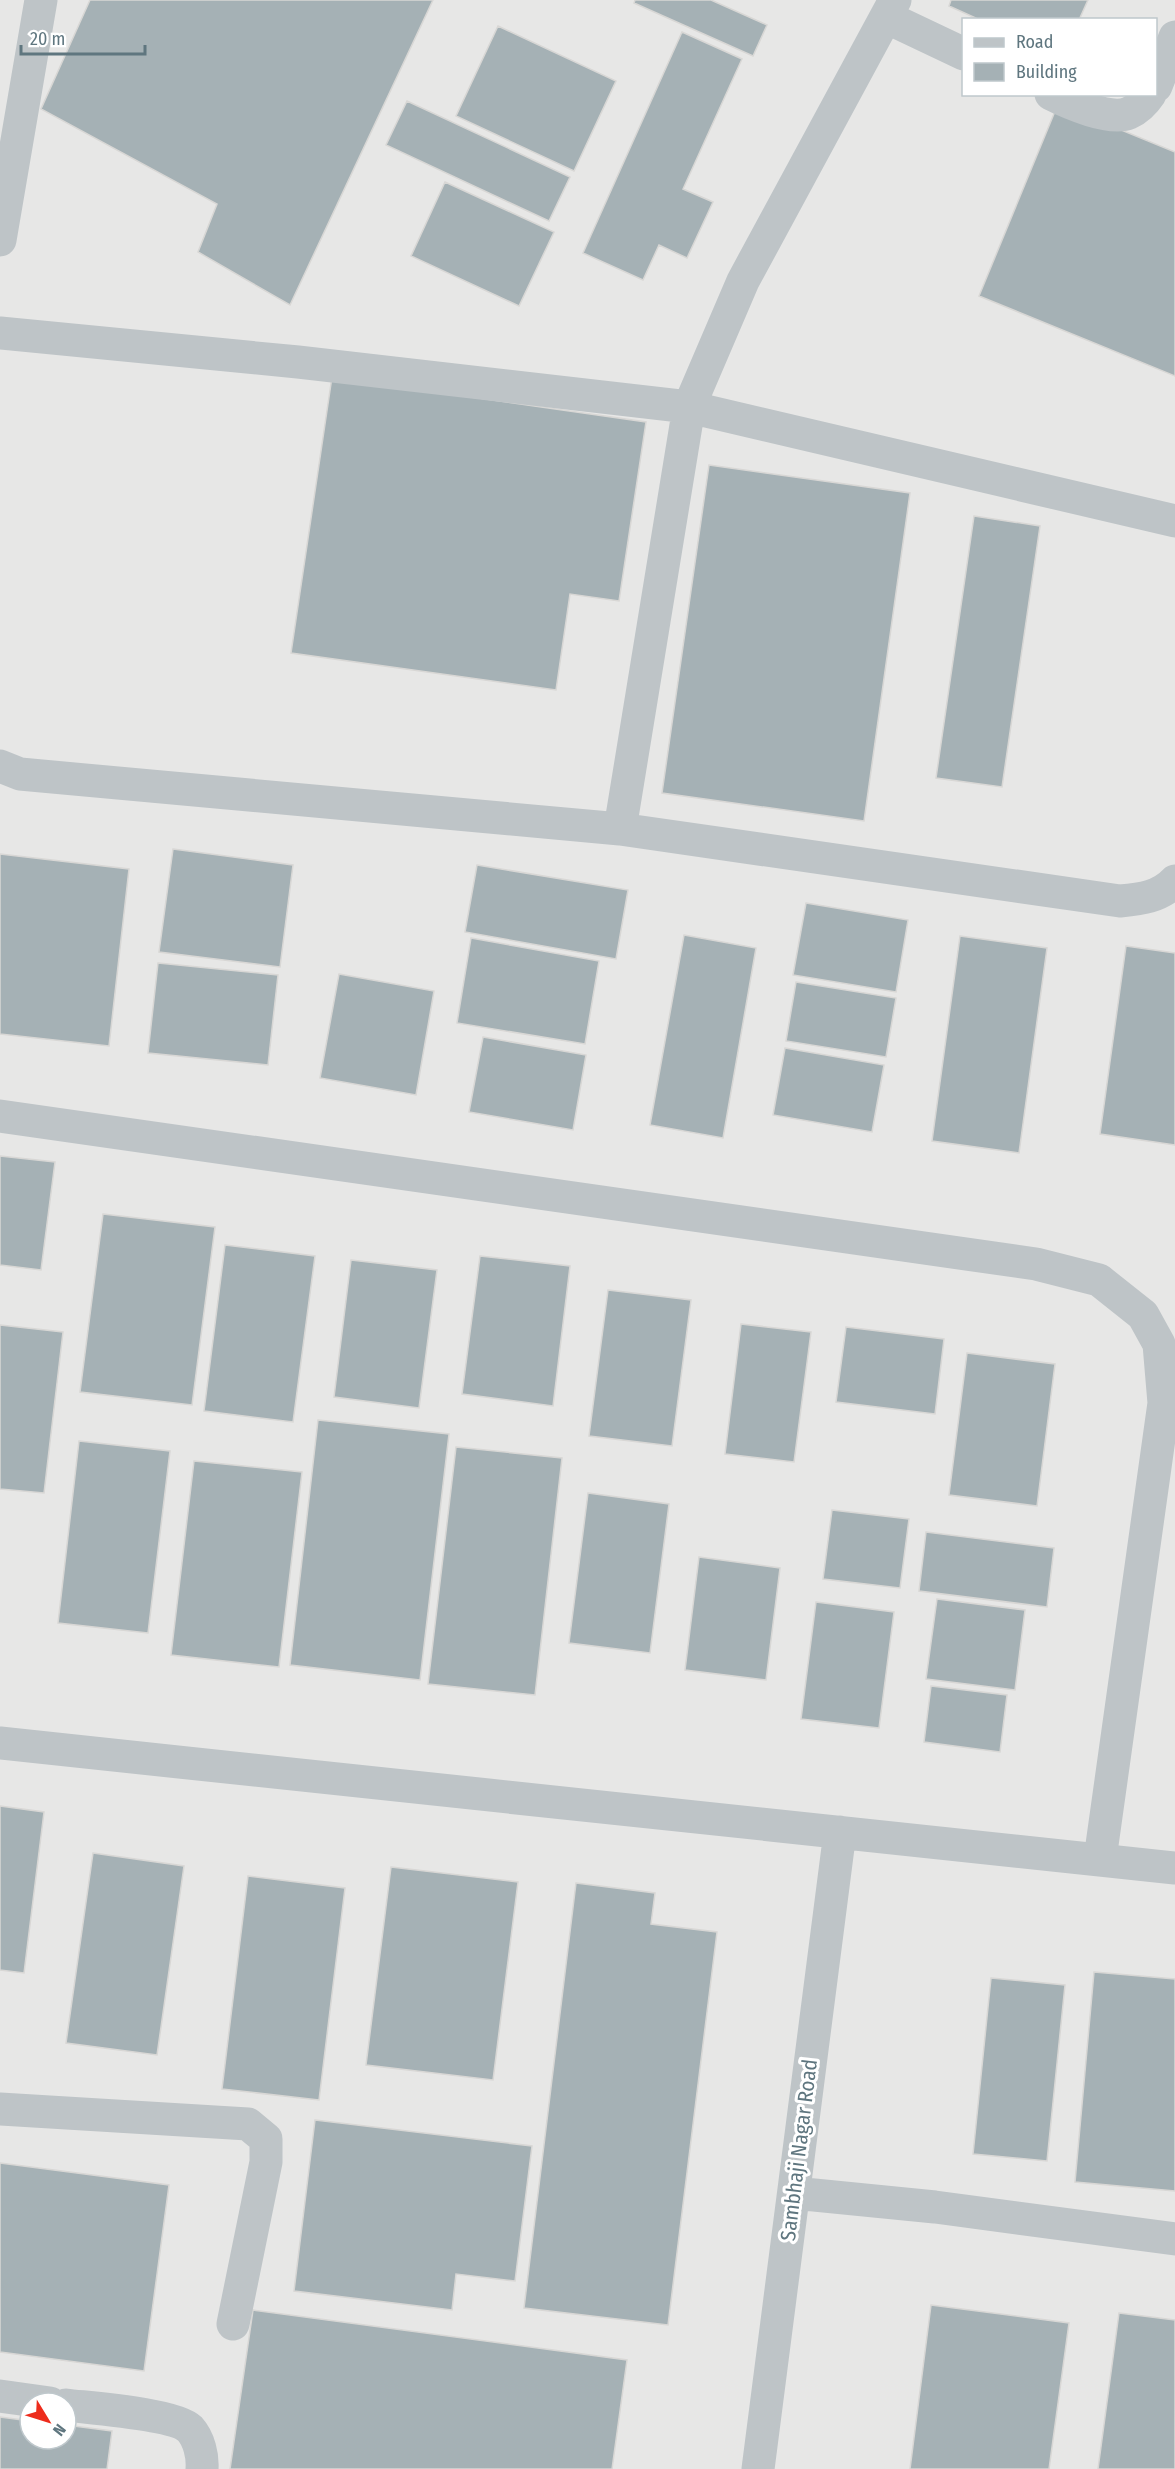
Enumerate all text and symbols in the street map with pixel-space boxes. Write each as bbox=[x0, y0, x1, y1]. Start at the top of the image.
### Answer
scale bar bbox=[21, 18, 146, 56]
legend bbox=[962, 18, 1157, 96]
text: 20 m bbox=[30, 28, 65, 50]
text: Road bbox=[1016, 31, 1053, 53]
text: Building bbox=[1016, 61, 1077, 83]
street label: Sambhaji Nagar Road bbox=[775, 2058, 823, 2242]
north arrow bbox=[18, 2391, 78, 2451]
text: N bbox=[49, 2420, 70, 2440]

